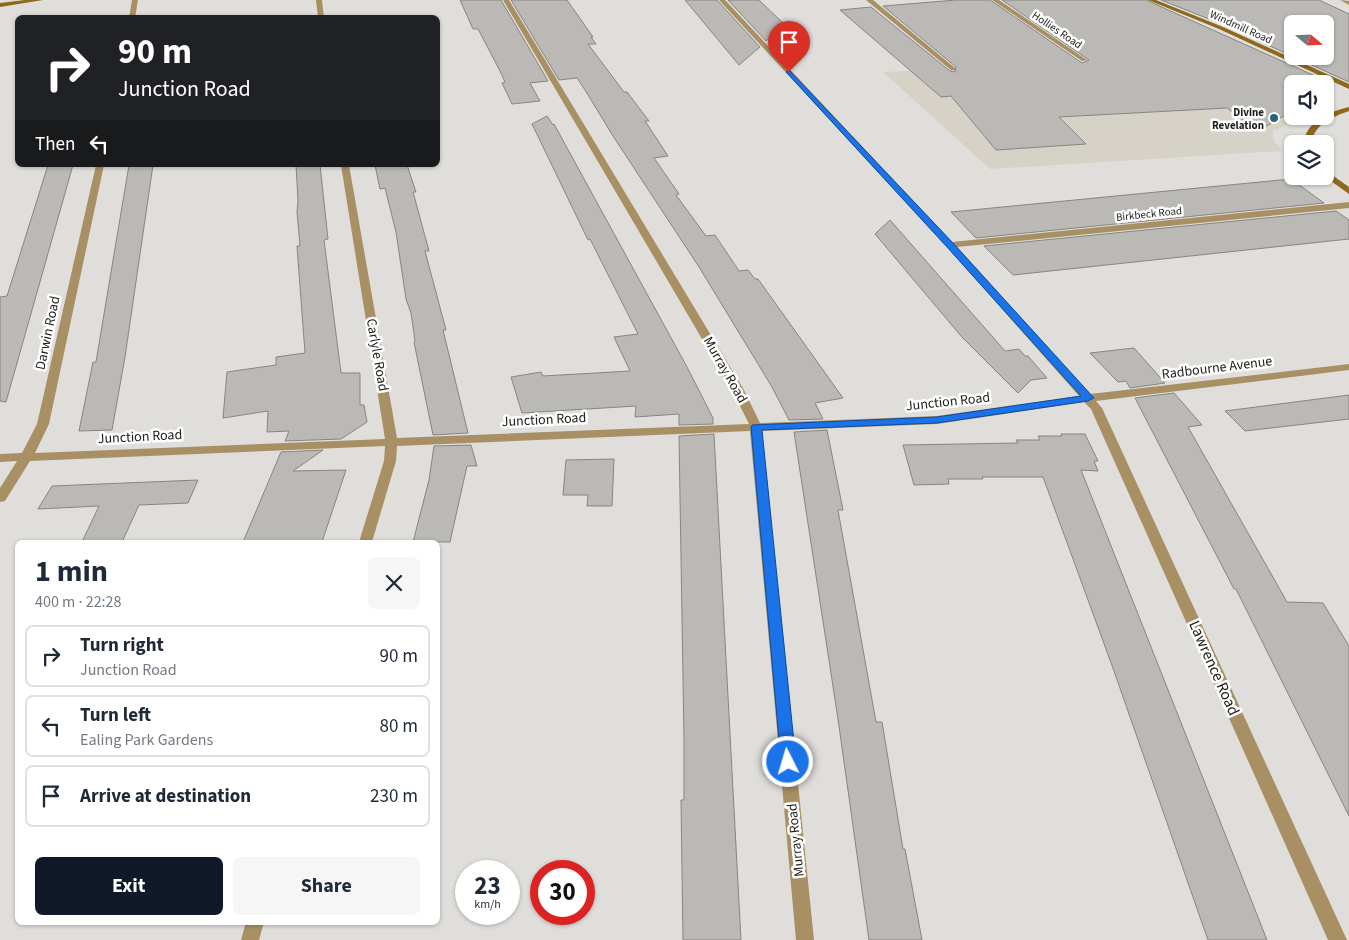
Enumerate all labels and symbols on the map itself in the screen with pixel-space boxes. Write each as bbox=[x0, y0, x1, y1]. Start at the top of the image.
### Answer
street label: Windmill Road bbox=[1207, 7, 1275, 47]
street label: Hollies Road bbox=[1029, 8, 1085, 52]
north arrow bbox=[1284, 15, 1334, 65]
pin bbox=[768, 21, 810, 72]
place label: Divine Revelation bbox=[1212, 105, 1264, 133]
marker: Divine Revelation bbox=[1268, 112, 1280, 124]
street label: Birkbeck Road bbox=[1115, 203, 1183, 225]
street label: Darwin Road bbox=[30, 294, 66, 372]
street label: Carlyle Road bbox=[361, 317, 393, 393]
street label: Murray Road bbox=[698, 333, 752, 407]
street label: Radbourne Avenue bbox=[1161, 351, 1273, 385]
street label: Junction Road bbox=[905, 388, 991, 416]
street label: Junction Road bbox=[501, 408, 587, 432]
street label: Junction Road bbox=[97, 425, 183, 449]
street label: Lawrence Road bbox=[1183, 617, 1245, 719]
position arrow bbox=[761, 735, 813, 787]
street label: Murray Road bbox=[782, 802, 810, 878]
speed limit sign: 30 bbox=[530, 860, 595, 925]

